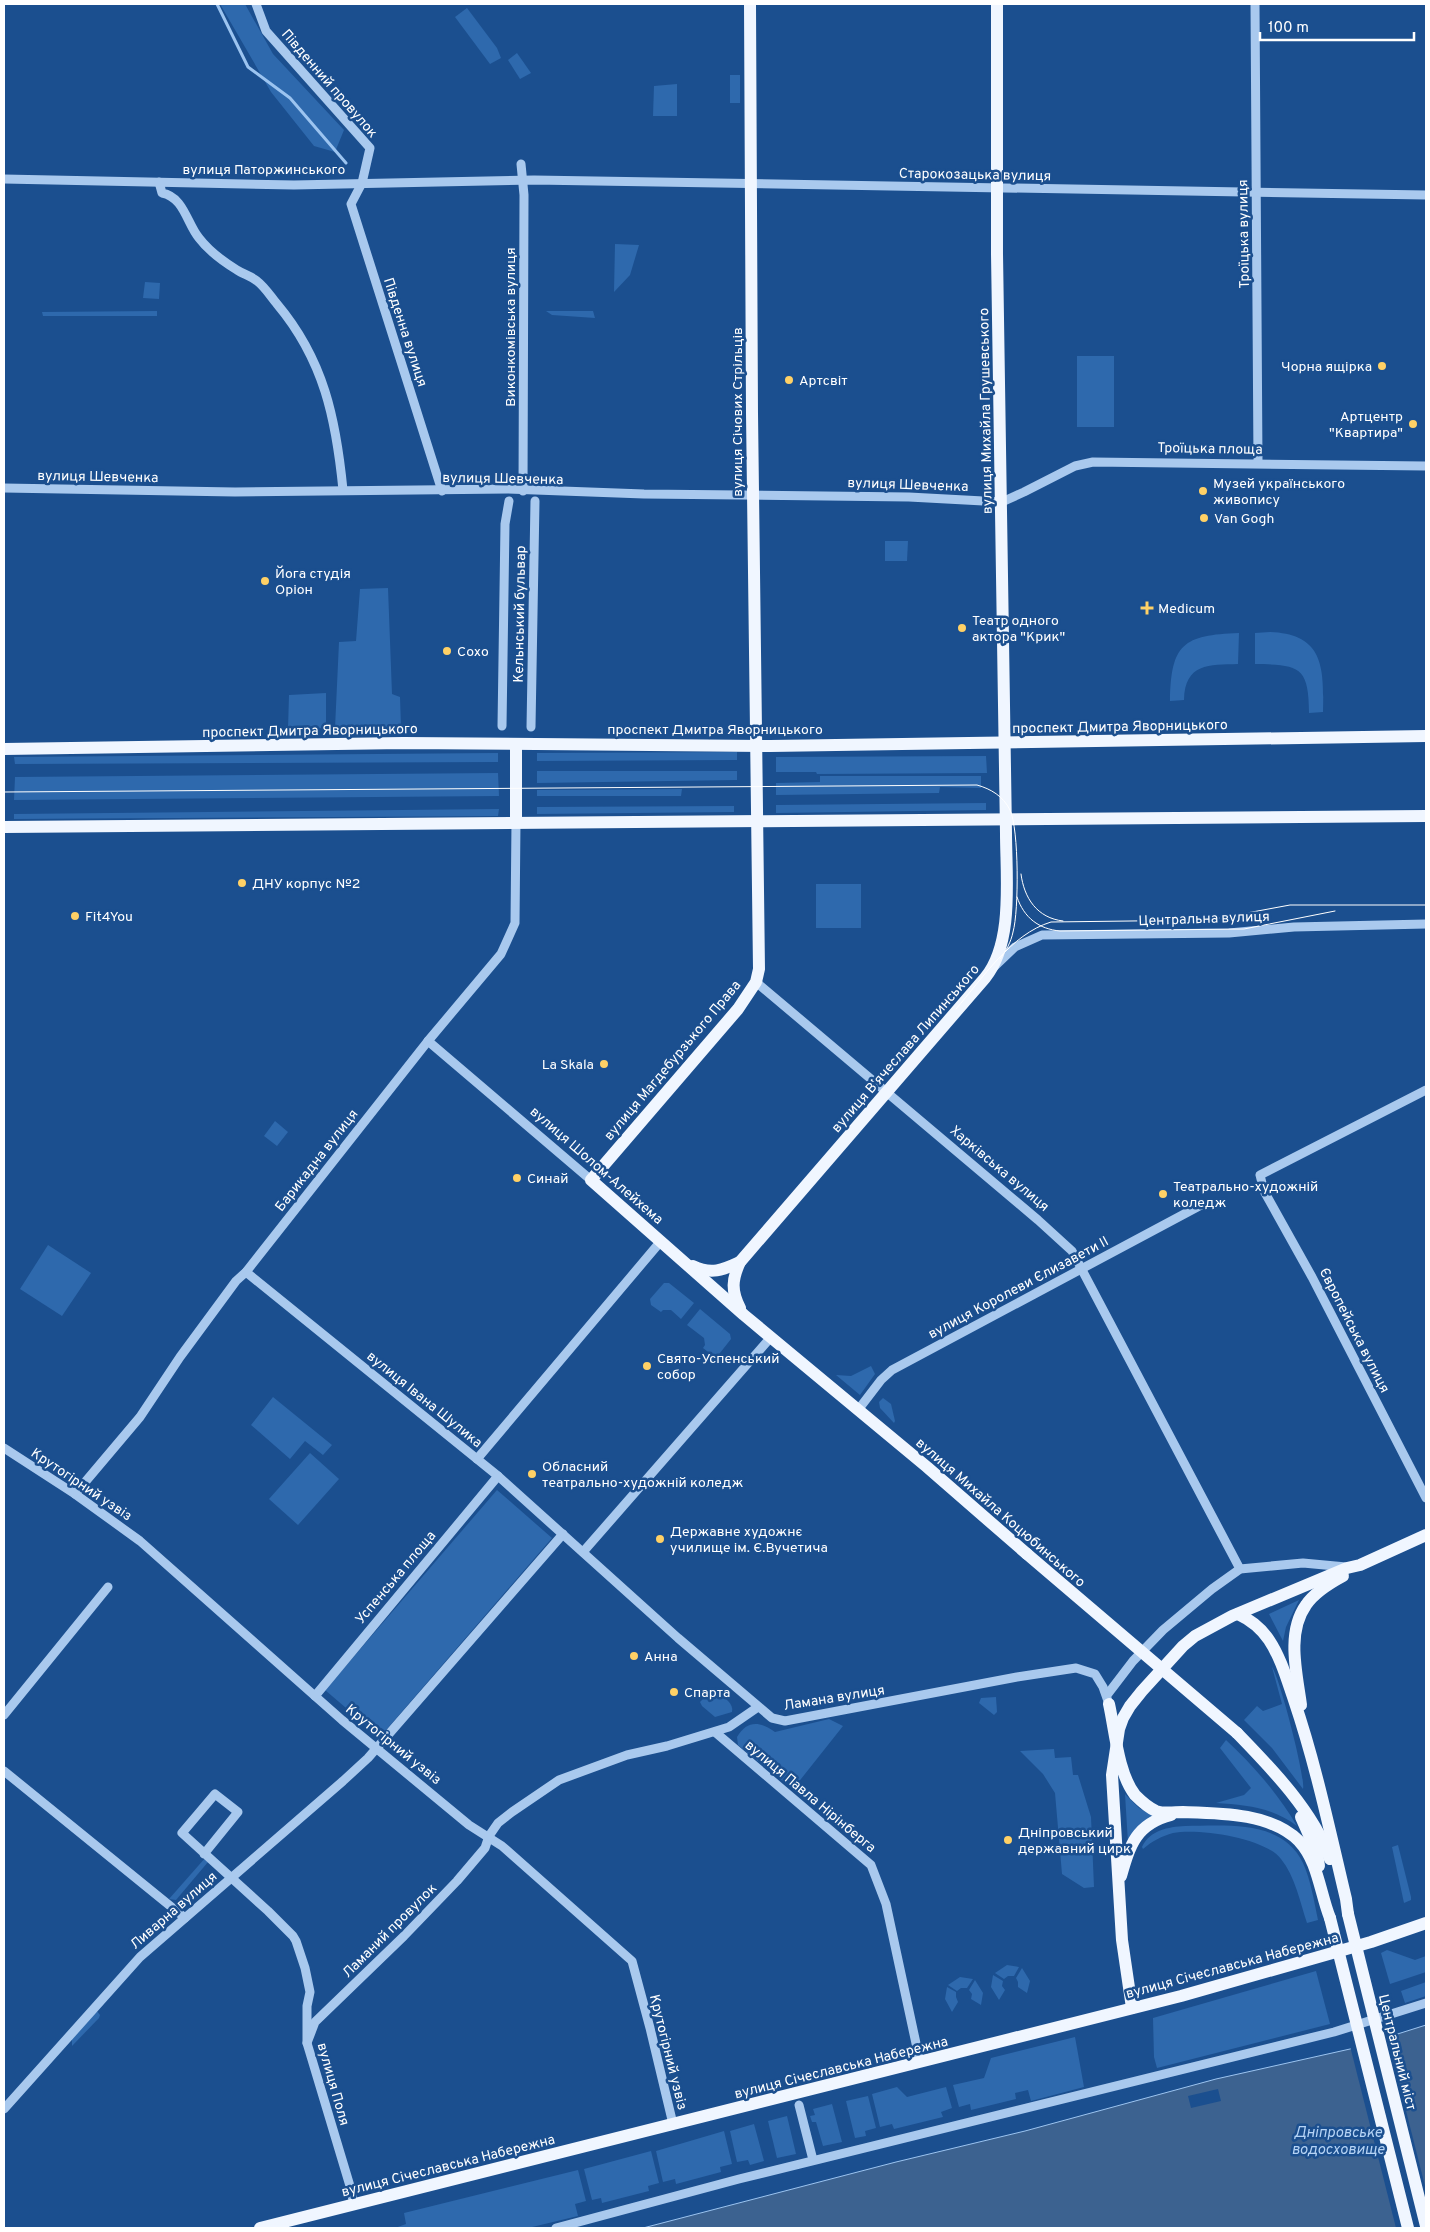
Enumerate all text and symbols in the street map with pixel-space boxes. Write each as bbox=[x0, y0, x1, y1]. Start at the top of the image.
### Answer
scale bar bbox=[1260, 10, 1414, 42]
text: 100 m bbox=[1268, 19, 1309, 38]
street label: Південний провулок bbox=[277, 26, 381, 142]
street label: вулиця Паторжинського bbox=[183, 162, 346, 179]
street label: Старокозацька вулиця bbox=[899, 166, 1051, 185]
street label: Троїцька вулиця bbox=[1235, 179, 1254, 289]
street label: Виконкомівська вулиця bbox=[503, 247, 520, 407]
street label: Південна вулиця bbox=[379, 276, 430, 389]
street label: вулиця Михайла Грушевського bbox=[976, 308, 997, 514]
street label: вулиця Січових Стрільців bbox=[730, 327, 747, 497]
place label: Чорна ящірка bbox=[1281, 359, 1372, 376]
marker: Чорна ящірка bbox=[1376, 360, 1388, 372]
place label: Артсвіт bbox=[799, 373, 848, 390]
marker: Артсвіт bbox=[783, 374, 795, 386]
place label: Артцентр "Квартира" bbox=[1329, 409, 1403, 442]
marker: Артцентр "Квартира" bbox=[1407, 418, 1419, 430]
street label: Троїцька площа bbox=[1157, 440, 1263, 459]
street label: вулиця Шевченка bbox=[37, 468, 159, 487]
street label: вулиця Шевченка bbox=[442, 470, 564, 489]
street label: вулиця Шевченка bbox=[847, 475, 969, 496]
place label: Музей українського живопису bbox=[1213, 476, 1345, 509]
marker: Музей українського живопису bbox=[1197, 485, 1209, 497]
place label: Van Gogh bbox=[1214, 511, 1274, 528]
marker: Van Gogh bbox=[1198, 512, 1210, 524]
street label: Кельнський бульвар bbox=[511, 545, 530, 683]
place label: Йога студія Оріон bbox=[275, 565, 351, 599]
marker: Йога студія Оріон bbox=[259, 575, 271, 587]
marker: Medicum bbox=[1140, 601, 1154, 615]
place label: Medicum bbox=[1158, 601, 1215, 618]
place label: Театр одного актора "Крик" bbox=[972, 613, 1065, 646]
marker: Театр одного актора "Крик" bbox=[956, 622, 968, 634]
place label: Сохо bbox=[457, 644, 489, 661]
marker: Сохо bbox=[441, 645, 453, 657]
street label: проспект Дмитра Яворницького bbox=[1012, 717, 1228, 738]
street label: проспект Дмитра Яворницького bbox=[202, 721, 418, 742]
street label: проспект Дмитра Яворницького bbox=[607, 722, 823, 739]
place label: ДНУ корпус №2 bbox=[252, 876, 360, 893]
marker: ДНУ корпус №2 bbox=[236, 877, 248, 889]
place label: Fit4You bbox=[85, 909, 133, 926]
street label: Центральна вулиця bbox=[1138, 909, 1270, 930]
marker: Fit4You bbox=[69, 910, 81, 922]
street label: вулиця Вʼячеслава Липинського bbox=[829, 961, 984, 1136]
street label: вулиця Магдебурзького Права bbox=[601, 977, 745, 1144]
place label: La Skala bbox=[542, 1057, 594, 1074]
marker: La Skala bbox=[598, 1058, 610, 1070]
street label: вулиця Шолом-Алейхема bbox=[526, 1104, 666, 1229]
street label: Барикадна вулиця bbox=[272, 1106, 362, 1215]
street label: Харківська вулиця bbox=[946, 1123, 1052, 1216]
place label: Синай bbox=[527, 1171, 568, 1188]
marker: Синай bbox=[511, 1172, 523, 1184]
place label: Театрально-художній коледж bbox=[1173, 1179, 1318, 1212]
marker: Театрально-художній коледж bbox=[1157, 1188, 1169, 1200]
street label: вулиця Королеви Єлизавети ІІ bbox=[926, 1233, 1112, 1343]
street label: Європейська вулиця bbox=[1315, 1265, 1393, 1396]
street label: вулиця Івана Шулика bbox=[363, 1348, 485, 1452]
place label: Свято-Успенський собор bbox=[657, 1351, 779, 1384]
marker: Свято-Успенський собор bbox=[641, 1360, 653, 1372]
street label: вулиця Михайла Коцюбинського bbox=[912, 1435, 1088, 1592]
street label: Крутогірний узвіз bbox=[27, 1445, 135, 1525]
place label: Обласний театрально-художній коледж bbox=[542, 1459, 743, 1492]
marker: Обласний театрально-художній коледж bbox=[526, 1468, 538, 1480]
place label: Державне художнє училище ім. Є.Вучетича bbox=[670, 1524, 828, 1557]
street label: Успенська площа bbox=[352, 1528, 440, 1628]
marker: Державне художнє училище ім. Є.Вучетича bbox=[654, 1533, 666, 1545]
place label: Анна bbox=[644, 1649, 678, 1666]
marker: Анна bbox=[628, 1650, 640, 1662]
street label: Ламана вулиця bbox=[782, 1682, 886, 1715]
place label: Спарта bbox=[684, 1685, 730, 1702]
marker: Спарта bbox=[668, 1686, 680, 1698]
street label: Крутогірний узвіз bbox=[342, 1701, 444, 1789]
street label: вулиця Павла Нірінберга bbox=[741, 1737, 879, 1857]
place label: Дніпровський державний цирк bbox=[1018, 1825, 1131, 1858]
marker: Дніпровський державний цирк bbox=[1002, 1834, 1014, 1846]
street label: Ливарна вулиця bbox=[127, 1869, 221, 1954]
street label: Ламаний провулок bbox=[339, 1880, 441, 1982]
street label: вулиця Січеславська Набережна bbox=[1124, 1930, 1341, 2003]
street label: Крутогірний узвіз bbox=[645, 1993, 690, 2112]
street label: Центральний міст bbox=[1374, 1993, 1419, 2112]
street label: вулиця Січеславська Набережна bbox=[733, 2034, 950, 2103]
street label: вулиця Поля bbox=[313, 2041, 353, 2128]
water label: Дніпровське водосховище bbox=[1291, 2124, 1385, 2160]
street label: вулиця Січеславська Набережна bbox=[340, 2132, 557, 2201]

